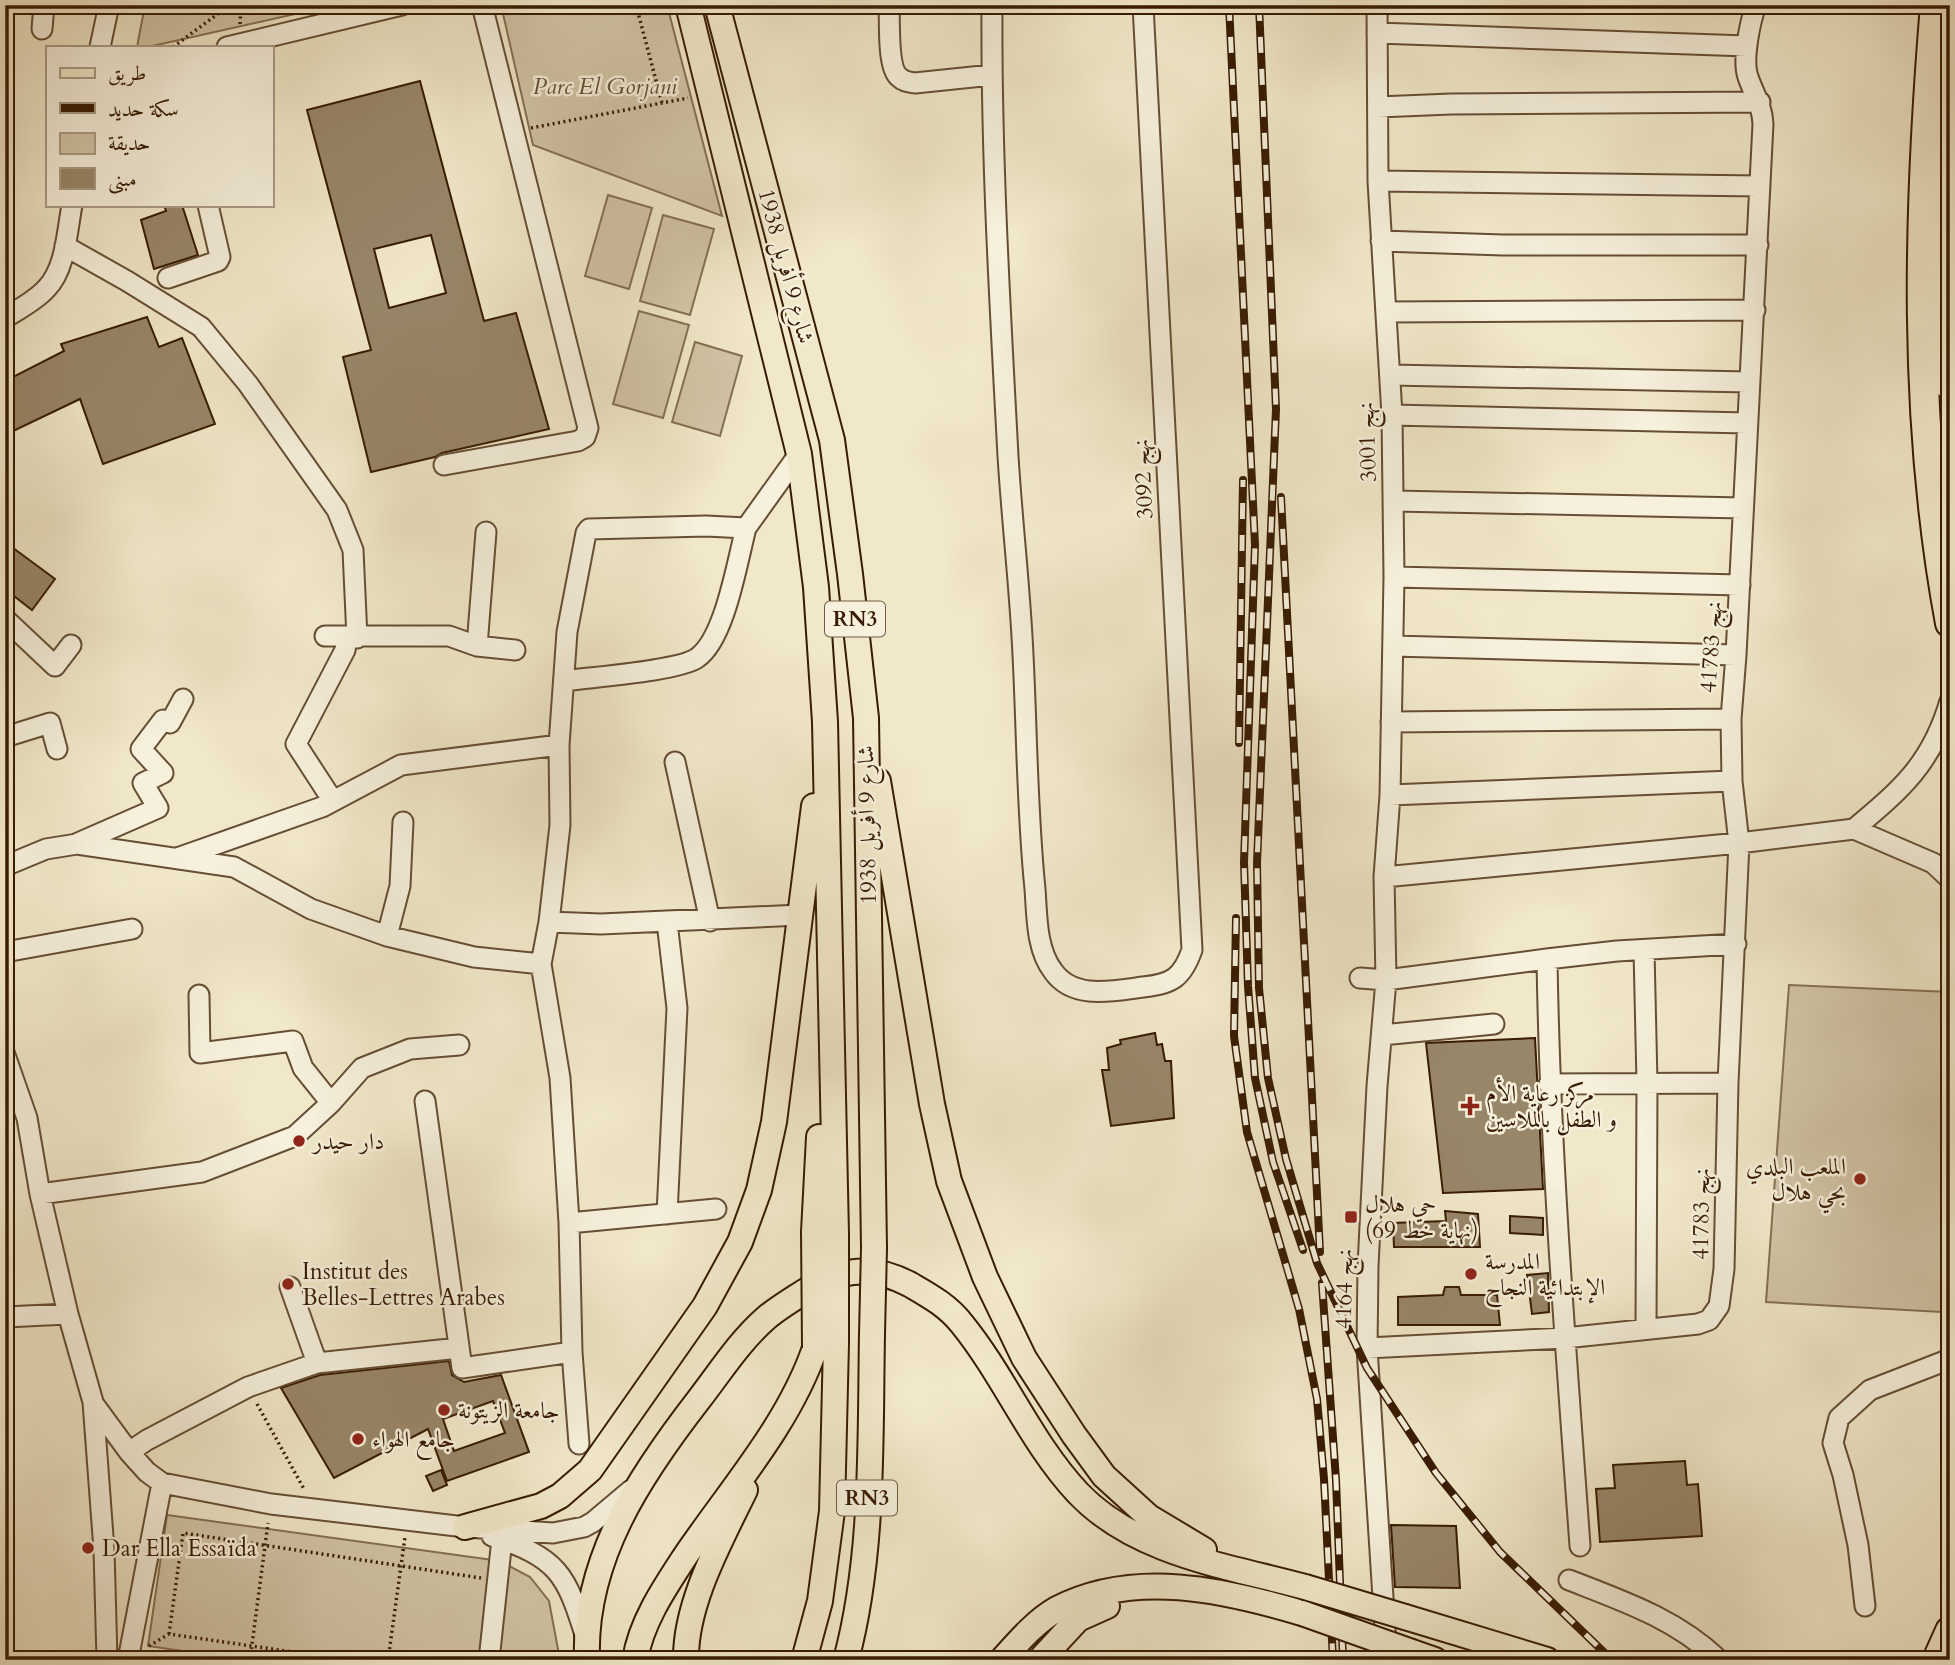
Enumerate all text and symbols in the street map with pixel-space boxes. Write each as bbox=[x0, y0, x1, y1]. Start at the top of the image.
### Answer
legend bbox=[46, 46, 273, 206]
text: طريق bbox=[108, 59, 146, 88]
park label: Parc El Gorjani bbox=[533, 71, 678, 102]
text: سكة حديد bbox=[108, 95, 179, 124]
text: حديقة bbox=[108, 129, 151, 158]
text: مبنى bbox=[108, 165, 137, 194]
street label: شارع 9 أفريل 1938 bbox=[747, 185, 823, 348]
street label: نهج 3001 bbox=[1350, 401, 1389, 483]
street label: نهج 3092 bbox=[1125, 438, 1166, 520]
street label: نهج 41783 bbox=[1692, 600, 1735, 694]
road number: RN3 bbox=[825, 602, 885, 636]
street label: شارع 9 أفريل 1938 bbox=[849, 745, 888, 905]
place label: مركز رعاية الأم و الطفل بالملاسين bbox=[1486, 1077, 1617, 1136]
marker: مركز رعاية الأم و الطفل بالملاسين bbox=[1460, 1096, 1480, 1116]
place label: دار حيدر bbox=[311, 1126, 384, 1157]
marker: دار حيدر bbox=[291, 1133, 307, 1149]
place label: الملعب البلدي بحي هلال bbox=[1746, 1151, 1846, 1214]
street label: نهج 41783 bbox=[1685, 1168, 1722, 1260]
marker: الملعب البلدي بحي هلال bbox=[1852, 1171, 1868, 1187]
place label: حي هلال (نهاية خط 69) bbox=[1365, 1189, 1478, 1246]
marker: حي هلال (نهاية خط 69) bbox=[1343, 1209, 1359, 1225]
place label: المدرسة الإبتدائية النجاح bbox=[1485, 1246, 1605, 1308]
street label: نهج 4164 bbox=[1328, 1249, 1365, 1329]
place label: Institut des Belles-Lettres Arabes bbox=[302, 1256, 505, 1313]
marker: المدرسة الإبتدائية النجاح bbox=[1463, 1266, 1479, 1282]
marker: Institut des Belles-Lettres Arabes bbox=[280, 1276, 296, 1292]
place label: جامعة الزيتونة bbox=[458, 1395, 560, 1426]
marker: جامعة الزيتونة bbox=[436, 1402, 452, 1418]
place label: جامع الهواء bbox=[372, 1424, 455, 1460]
marker: جامع الهواء bbox=[350, 1431, 366, 1447]
road number: RN3 bbox=[837, 1480, 897, 1516]
place label: Dar Ella Essaïda bbox=[102, 1533, 257, 1564]
marker: Dar Ella Essaïda bbox=[80, 1540, 96, 1556]

